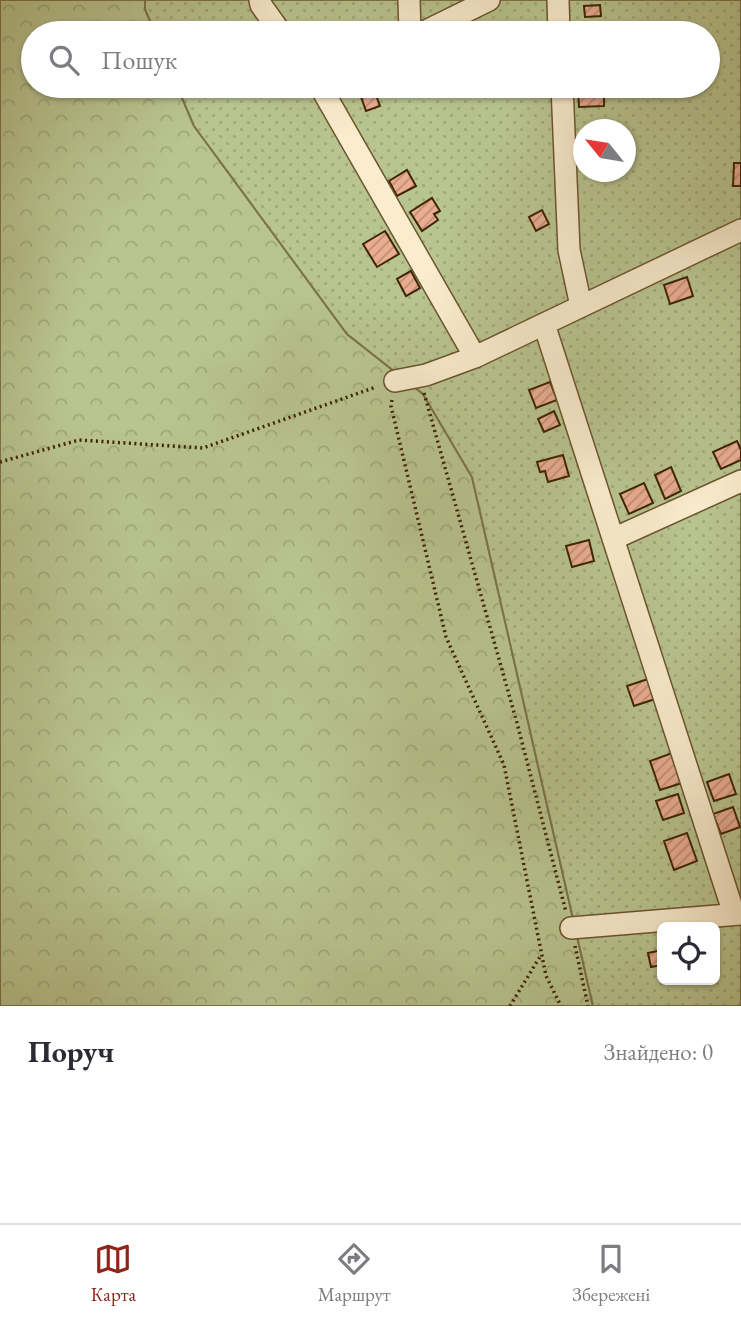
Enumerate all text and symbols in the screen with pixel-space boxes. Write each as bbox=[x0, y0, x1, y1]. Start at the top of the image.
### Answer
search box bbox=[21, 21, 720, 98]
icon: search bbox=[45, 41, 83, 79]
text: Пошук bbox=[101, 43, 177, 77]
north arrow bbox=[573, 119, 636, 182]
map controls bbox=[657, 922, 720, 985]
button: locate bbox=[657, 922, 720, 985]
text: Поруч bbox=[28, 1032, 114, 1071]
text: Знайдено: 0 bbox=[604, 1037, 713, 1067]
tab: Карта bbox=[91, 1240, 136, 1307]
tab: Маршрут bbox=[318, 1240, 391, 1307]
tab: Збережені bbox=[572, 1240, 650, 1307]

